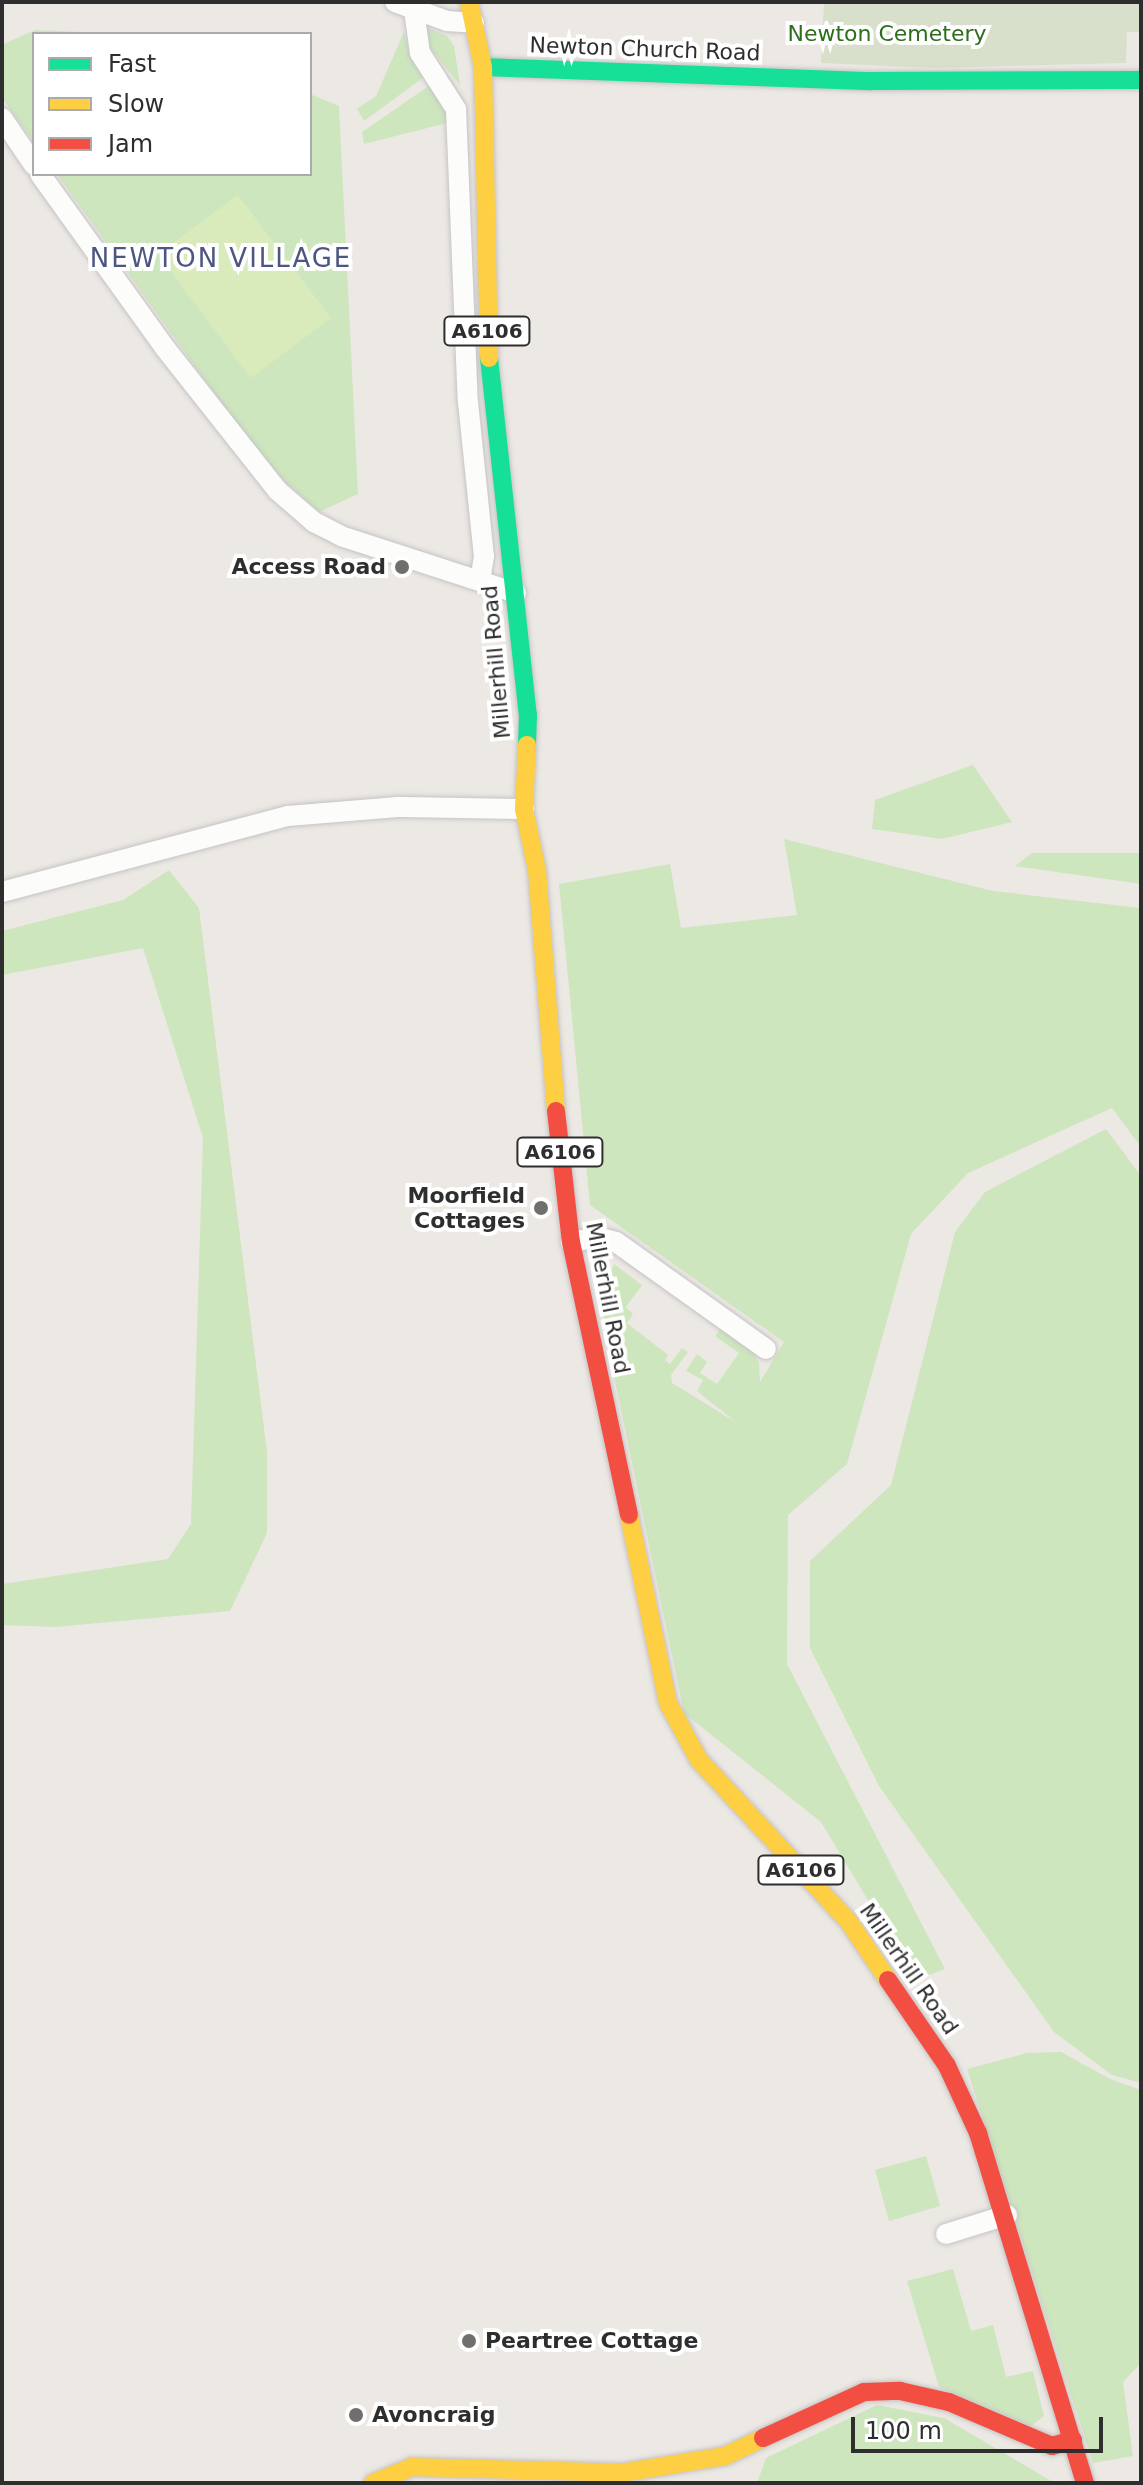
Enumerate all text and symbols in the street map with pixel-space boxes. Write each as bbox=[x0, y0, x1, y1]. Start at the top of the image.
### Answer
park label: Newton Cemetery bbox=[787, 21, 987, 47]
legend bbox=[32, 32, 312, 176]
street label: Newton Church Road bbox=[529, 32, 761, 66]
text: Fast bbox=[108, 50, 156, 78]
text: Slow bbox=[108, 90, 164, 118]
text: Jam bbox=[108, 130, 153, 158]
district label: NEWTON VILLAGE bbox=[90, 243, 352, 275]
road number: A6106 bbox=[443, 315, 531, 347]
place label: Access Road bbox=[231, 554, 386, 580]
marker: Access Road bbox=[393, 558, 411, 576]
street label: Millerhill Road bbox=[476, 584, 516, 740]
road number: A6106 bbox=[516, 1136, 604, 1168]
place label: Moorfield Cottages bbox=[408, 1182, 525, 1234]
marker: Moorfield Cottages bbox=[532, 1199, 550, 1217]
street label: Millerhill Road bbox=[580, 1220, 636, 1376]
road number: A6106 bbox=[757, 1854, 845, 1886]
street label: Millerhill Road bbox=[854, 1898, 964, 2040]
place label: Peartree Cottage bbox=[485, 2328, 698, 2354]
marker: Peartree Cottage bbox=[460, 2332, 478, 2350]
scale bar bbox=[855, 2401, 1107, 2451]
place label: Avoncraig bbox=[372, 2402, 495, 2428]
marker: Avoncraig bbox=[347, 2406, 365, 2424]
text: 100 m bbox=[865, 2417, 942, 2445]

